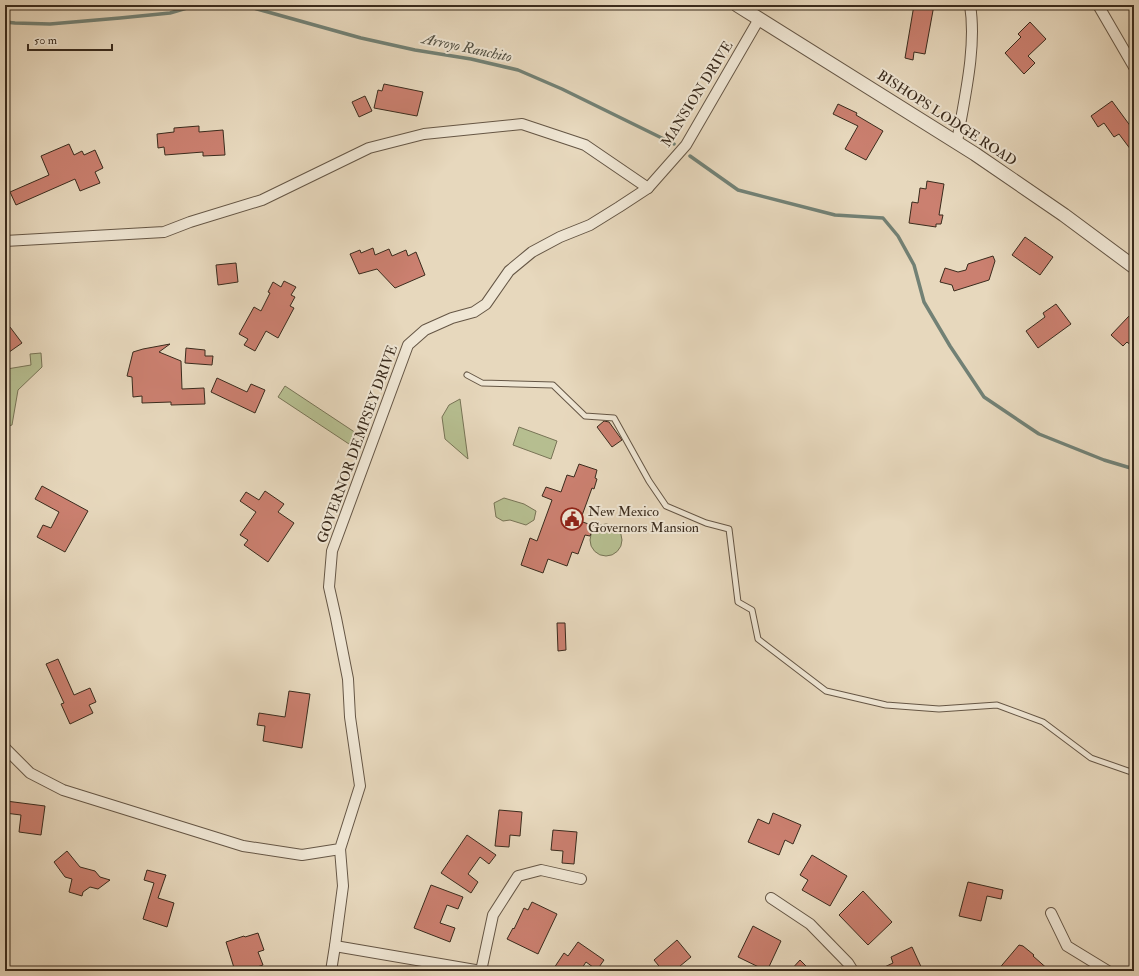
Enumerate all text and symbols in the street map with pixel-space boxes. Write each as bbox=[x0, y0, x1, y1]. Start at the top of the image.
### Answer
scale bar bbox=[28, 26, 112, 52]
water label: Arroyo Ranchito bbox=[418, 29, 514, 67]
text: 50 m bbox=[34, 33, 58, 48]
street label: MANSION DRIVE bbox=[658, 38, 736, 150]
street label: BISHOPS LODGE ROAD bbox=[874, 66, 1020, 170]
street label: GOVERNOR DEMPSEY DRIVE bbox=[313, 343, 401, 545]
place label: New Mexico Governors Mansion bbox=[588, 503, 699, 536]
public building icon: New Mexico Governors Mansion bbox=[559, 506, 585, 532]

